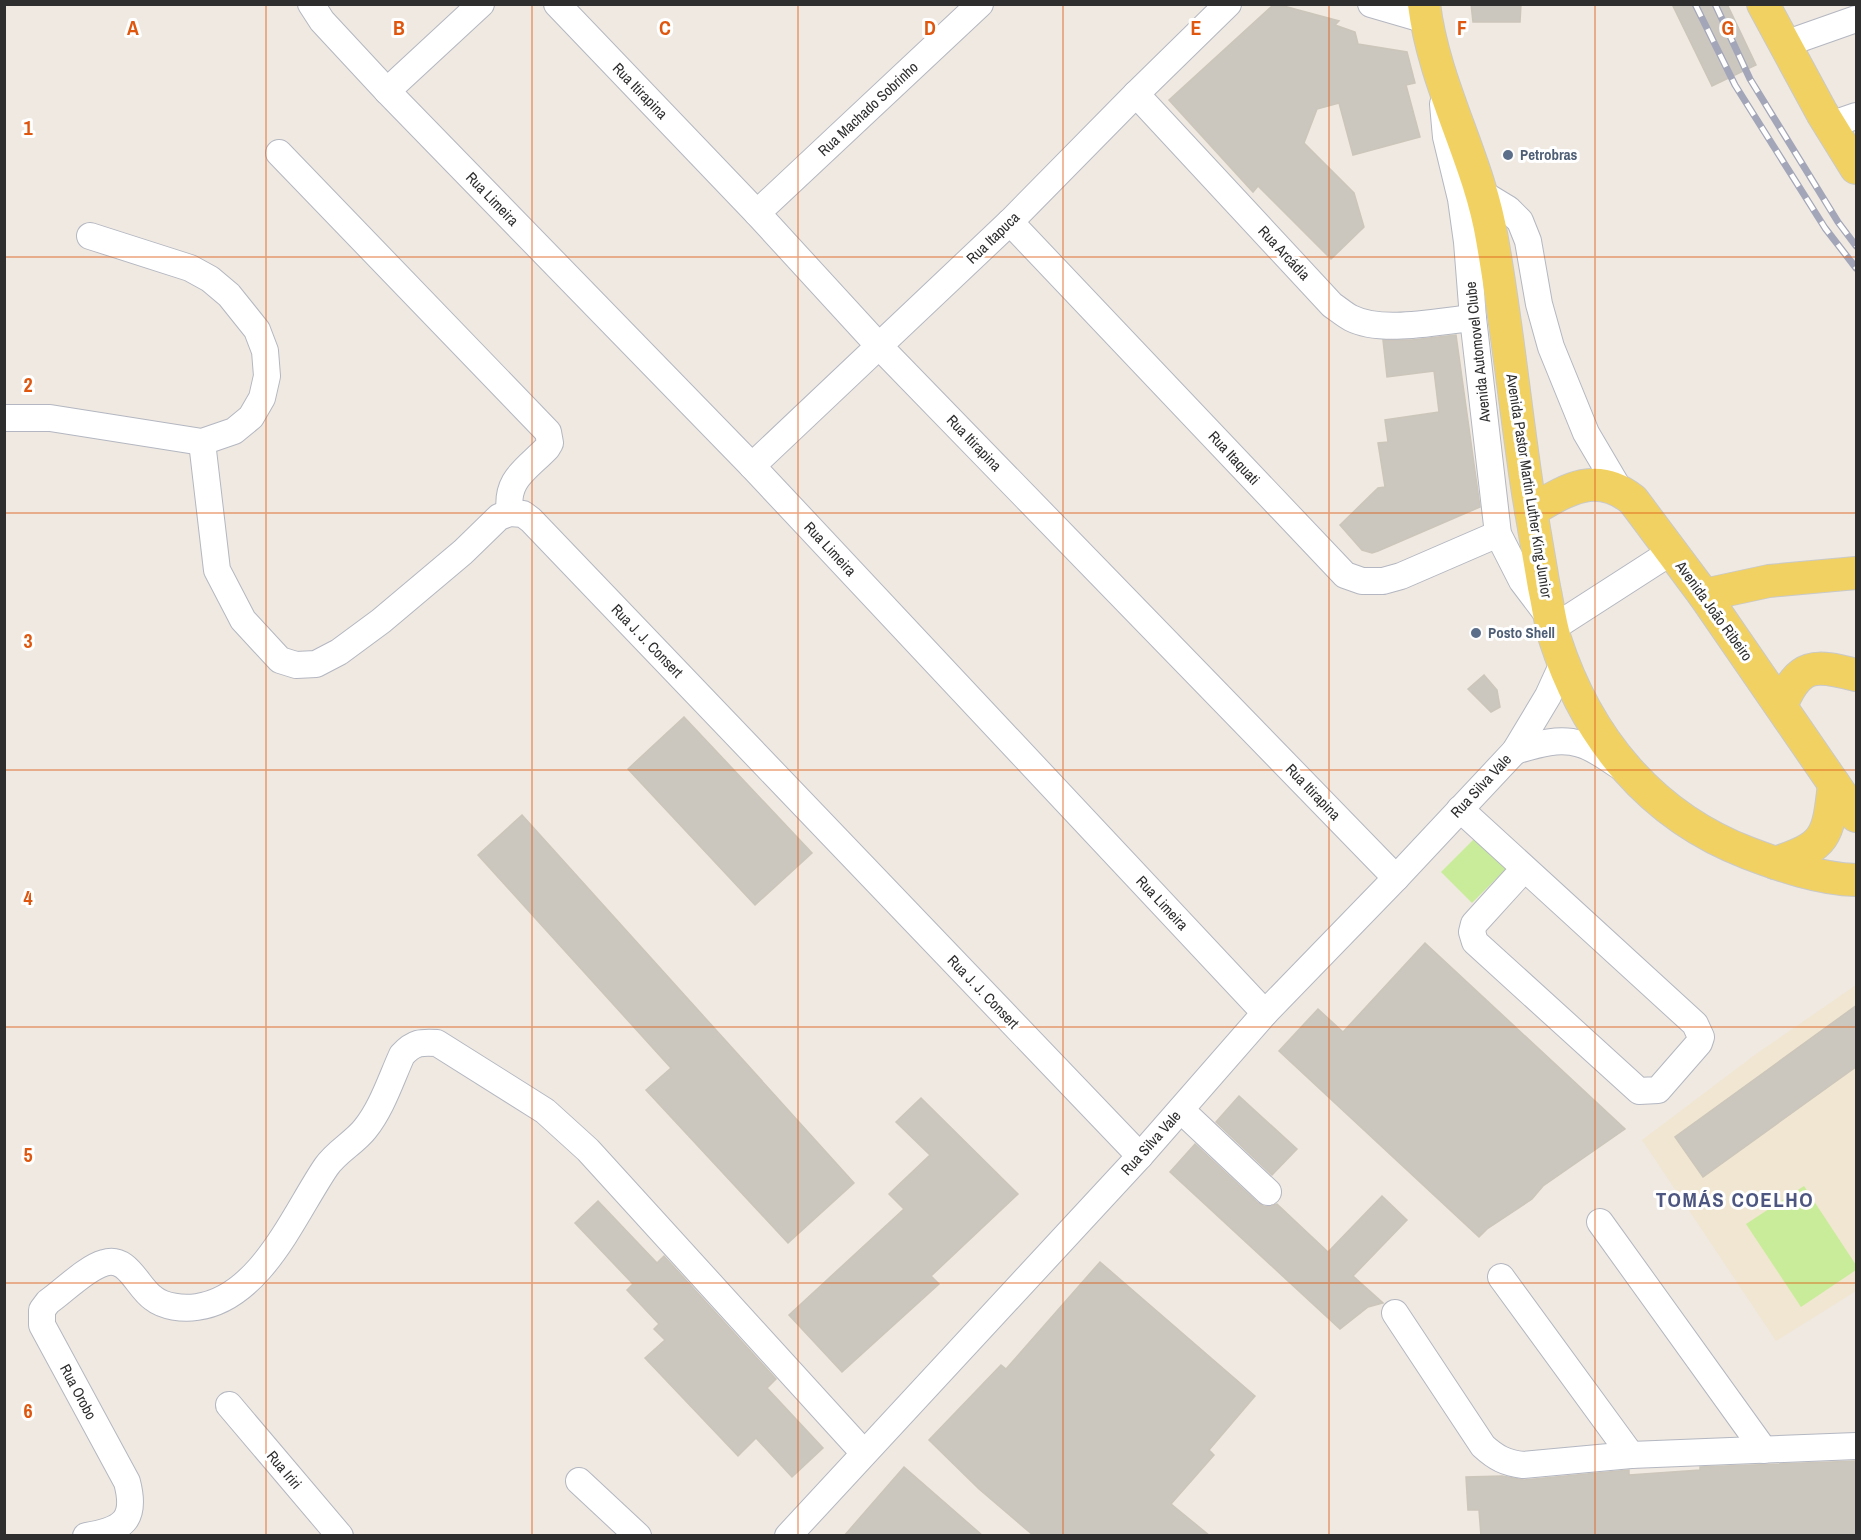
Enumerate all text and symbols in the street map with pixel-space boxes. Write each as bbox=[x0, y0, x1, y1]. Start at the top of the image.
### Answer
text: A bbox=[127, 14, 139, 41]
text: B bbox=[393, 14, 405, 41]
text: C bbox=[659, 14, 671, 41]
text: D bbox=[924, 14, 936, 41]
text: E bbox=[1191, 14, 1202, 41]
text: F bbox=[1457, 14, 1467, 41]
text: G bbox=[1722, 14, 1734, 41]
street label: Rua Machado Sobrinho bbox=[813, 57, 922, 161]
street label: Rua Itirapina bbox=[608, 58, 673, 124]
text: 1 bbox=[23, 114, 33, 141]
place label: Petrobras bbox=[1520, 144, 1578, 165]
marker: Petrobras bbox=[1501, 148, 1515, 162]
street label: Rua Limeira bbox=[461, 167, 524, 230]
street label: Rua Itapuca bbox=[961, 207, 1024, 268]
street label: Rua Arcádia bbox=[1254, 221, 1315, 285]
street label: Avenida Automovel Clube bbox=[1460, 281, 1495, 424]
text: 2 bbox=[23, 371, 33, 398]
street label: Avenida Pastor Martin Luther King Junior bbox=[1501, 371, 1558, 600]
street label: Rua Itirapina bbox=[942, 410, 1007, 476]
street label: Rua Itaquati bbox=[1204, 426, 1265, 489]
street label: Rua Limeira bbox=[800, 517, 861, 581]
street label: Avenida João Ribeiro bbox=[1670, 556, 1758, 665]
street label: Rua J. J. Consert bbox=[607, 599, 688, 683]
place label: Posto Shell bbox=[1488, 622, 1555, 643]
marker: Posto Shell bbox=[1469, 626, 1483, 640]
text: 3 bbox=[23, 627, 33, 654]
street label: Rua Silva Vale bbox=[1446, 749, 1516, 822]
street label: Rua Itirapina bbox=[1281, 759, 1346, 825]
street label: Rua Limeira bbox=[1132, 871, 1193, 935]
text: 4 bbox=[23, 884, 33, 911]
street label: Rua J. J. Consert bbox=[943, 950, 1024, 1034]
street label: Rua Silva Vale bbox=[1116, 1106, 1185, 1180]
text: 5 bbox=[23, 1141, 33, 1168]
district label: TOMÁS COELHO bbox=[1656, 1185, 1814, 1214]
street label: Rua Orobo bbox=[55, 1360, 102, 1423]
text: 6 bbox=[23, 1397, 33, 1424]
street label: Rua Iriri bbox=[262, 1446, 307, 1493]

